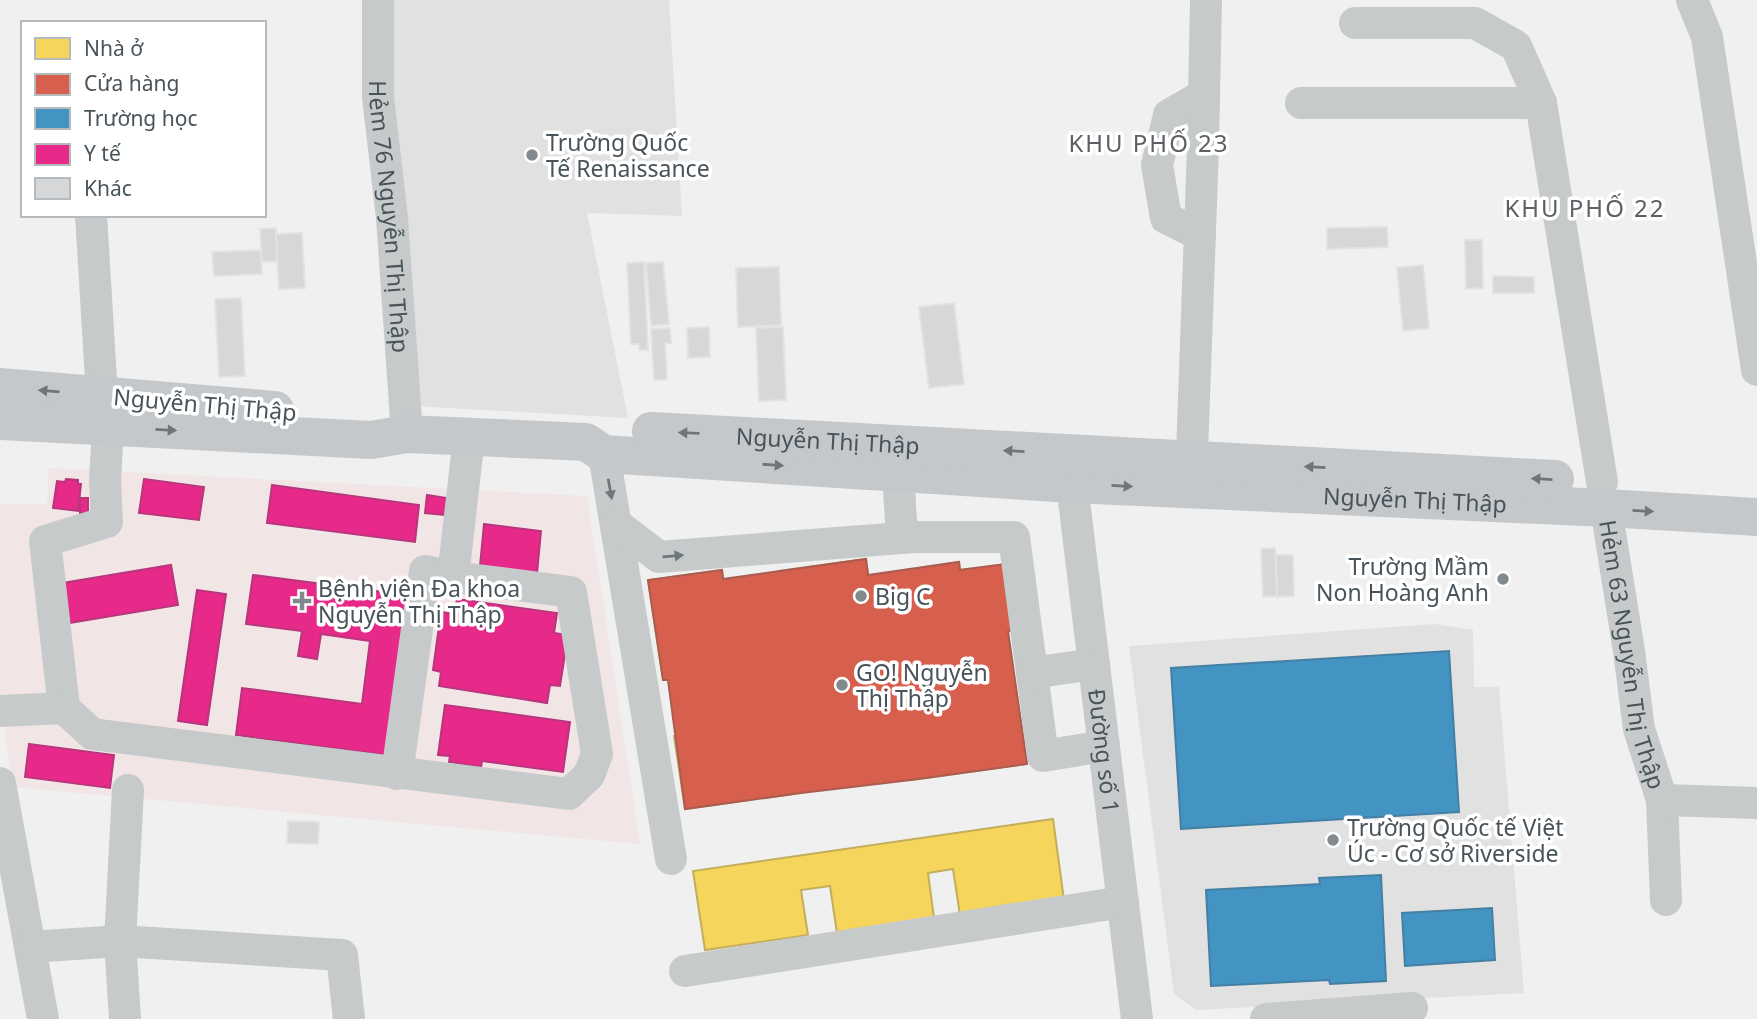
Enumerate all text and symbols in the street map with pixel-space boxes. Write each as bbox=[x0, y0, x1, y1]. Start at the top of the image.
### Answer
legend bbox=[21, 21, 266, 217]
text: Nhà ở bbox=[84, 34, 144, 62]
text: Cửa hàng bbox=[84, 69, 179, 97]
street label: Hẻm 76 Nguyễn Thị Thập bbox=[362, 80, 417, 354]
text: Trường học bbox=[84, 104, 198, 132]
place label: Trường Quốc Tế Renaissance bbox=[546, 126, 710, 184]
district label: KHU PHỐ 23 bbox=[1068, 126, 1230, 159]
text: Y tế bbox=[84, 139, 121, 167]
marker: Trường Quốc Tế Renaissance bbox=[524, 147, 540, 163]
text: Khác bbox=[84, 174, 132, 202]
district label: KHU PHỐ 22 bbox=[1504, 191, 1666, 224]
street label: Nguyễn Thị Thập bbox=[112, 380, 298, 428]
one-way arrow bbox=[38, 385, 60, 396]
street label: Nguyễn Thị Thập bbox=[735, 420, 920, 461]
one-way arrow bbox=[155, 425, 177, 436]
one-way arrow bbox=[678, 427, 700, 438]
one-way arrow bbox=[1003, 445, 1025, 456]
one-way arrow bbox=[762, 459, 784, 470]
one-way arrow bbox=[1304, 461, 1326, 472]
one-way arrow bbox=[1531, 473, 1553, 484]
one-way arrow bbox=[605, 478, 616, 500]
street label: Nguyễn Thị Thập bbox=[1322, 479, 1507, 520]
one-way arrow bbox=[1112, 480, 1134, 491]
one-way arrow bbox=[1632, 505, 1654, 516]
street label: Hẻm 63 Nguyễn Thị Thập bbox=[1592, 517, 1673, 793]
one-way arrow bbox=[662, 550, 684, 561]
place label: Trường Mầm Non Hoàng Anh bbox=[1316, 550, 1489, 608]
marker: Trường Mầm Non Hoàng Anh bbox=[1495, 571, 1511, 587]
place label: Bệnh viện Đa khoa Nguyễn Thị Thập bbox=[318, 572, 520, 630]
place label: Big C bbox=[875, 580, 931, 612]
marker: Big C bbox=[853, 588, 869, 604]
marker: Bệnh viện Đa khoa Nguyễn Thị Thập bbox=[292, 591, 312, 611]
place label: GO! Nguyễn Thị Thập bbox=[856, 656, 988, 714]
marker: GO! Nguyễn Thị Thập bbox=[834, 677, 850, 693]
street label: Đường số 1 bbox=[1081, 687, 1128, 815]
place label: Trường Quốc tế Việt Úc - Cơ sở Riverside bbox=[1347, 811, 1564, 869]
marker: Trường Quốc tế Việt Úc - Cơ sở Riverside bbox=[1325, 832, 1341, 848]

